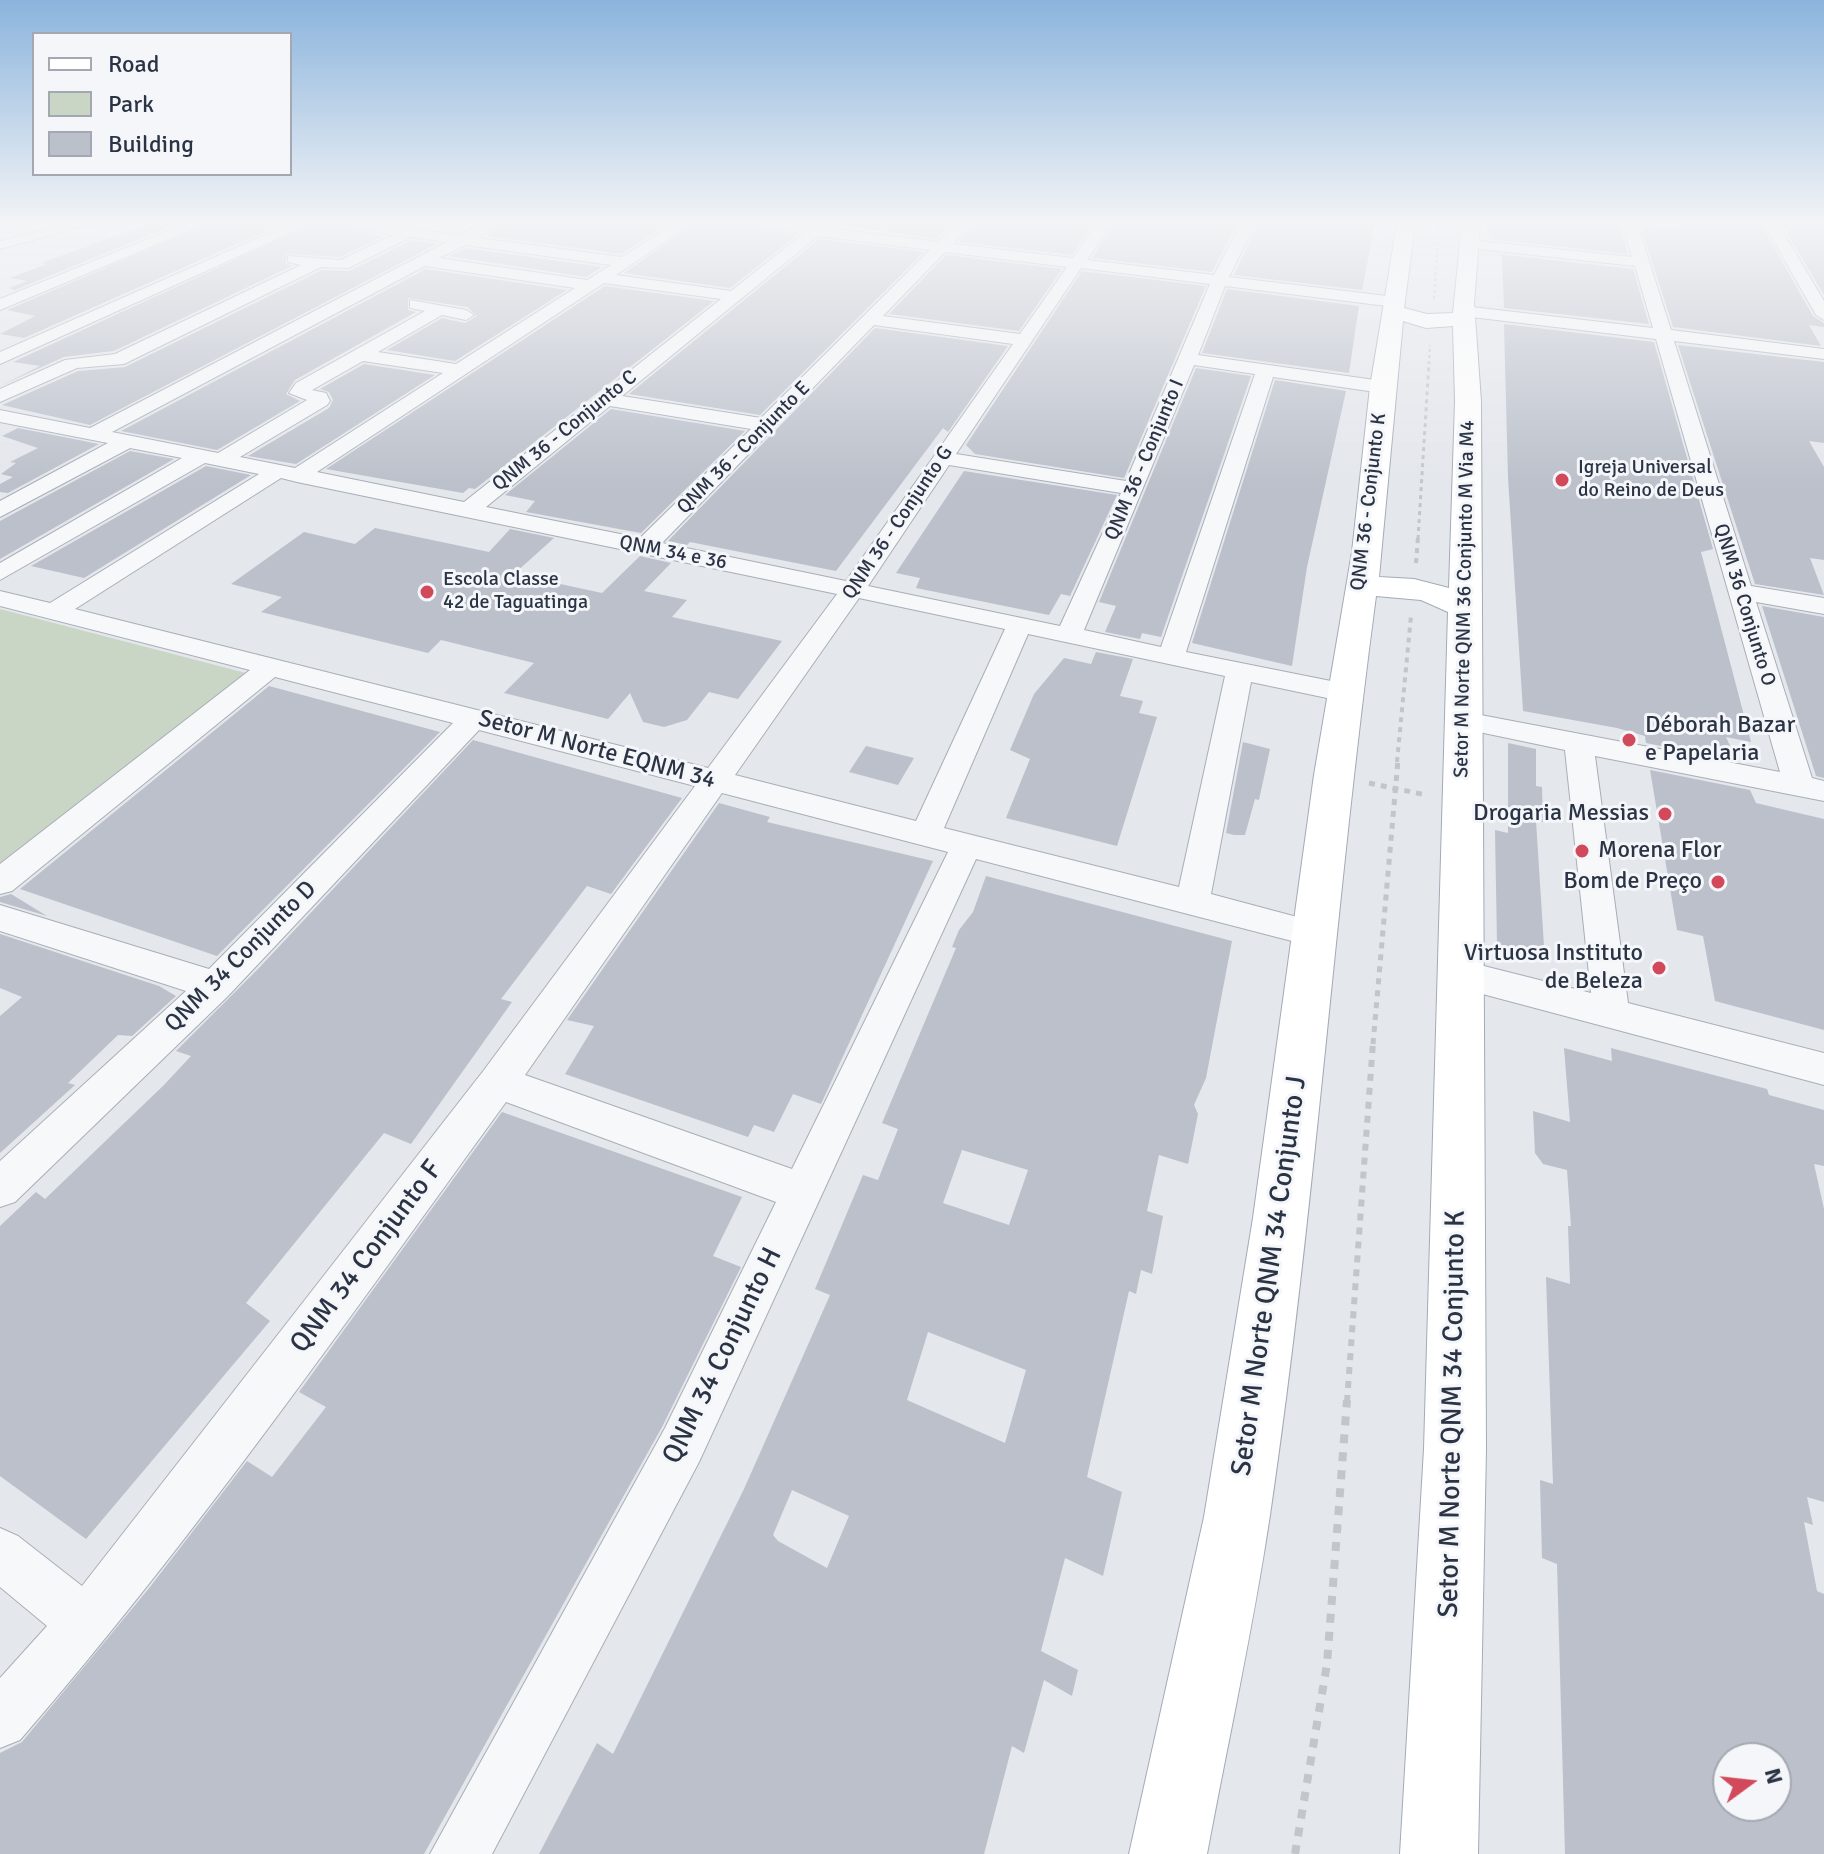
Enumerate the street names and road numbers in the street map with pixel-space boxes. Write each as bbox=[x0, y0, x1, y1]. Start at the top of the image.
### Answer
street label: QNM 36 - Conjunto C bbox=[488, 365, 642, 497]
street label: QNM 36 - Conjunto I bbox=[1100, 376, 1190, 544]
street label: QNM 36 - Conjunto E bbox=[673, 377, 815, 519]
street label: QNM 36 - Conjunto K bbox=[1346, 412, 1392, 592]
street label: Setor M Norte QNM 36 Conjunto M Via M4 bbox=[1450, 420, 1480, 778]
street label: QNM 36 - Conjunto G bbox=[838, 442, 958, 604]
street label: QNM 36 Conjunto O bbox=[1708, 521, 1780, 689]
street label: QNM 34 e 36 bbox=[617, 531, 729, 575]
street label: Setor M Norte EQNM 34 bbox=[475, 704, 719, 796]
street label: QNM 34 Conjunto D bbox=[159, 875, 323, 1039]
street label: Setor M Norte QNM 34 Conjunto J bbox=[1225, 1074, 1315, 1478]
street label: QNM 34 Conjunto F bbox=[284, 1154, 450, 1360]
street label: Setor M Norte QNM 34 Conjunto K bbox=[1433, 1210, 1473, 1618]
street label: QNM 34 Conjunto H bbox=[656, 1242, 790, 1470]

